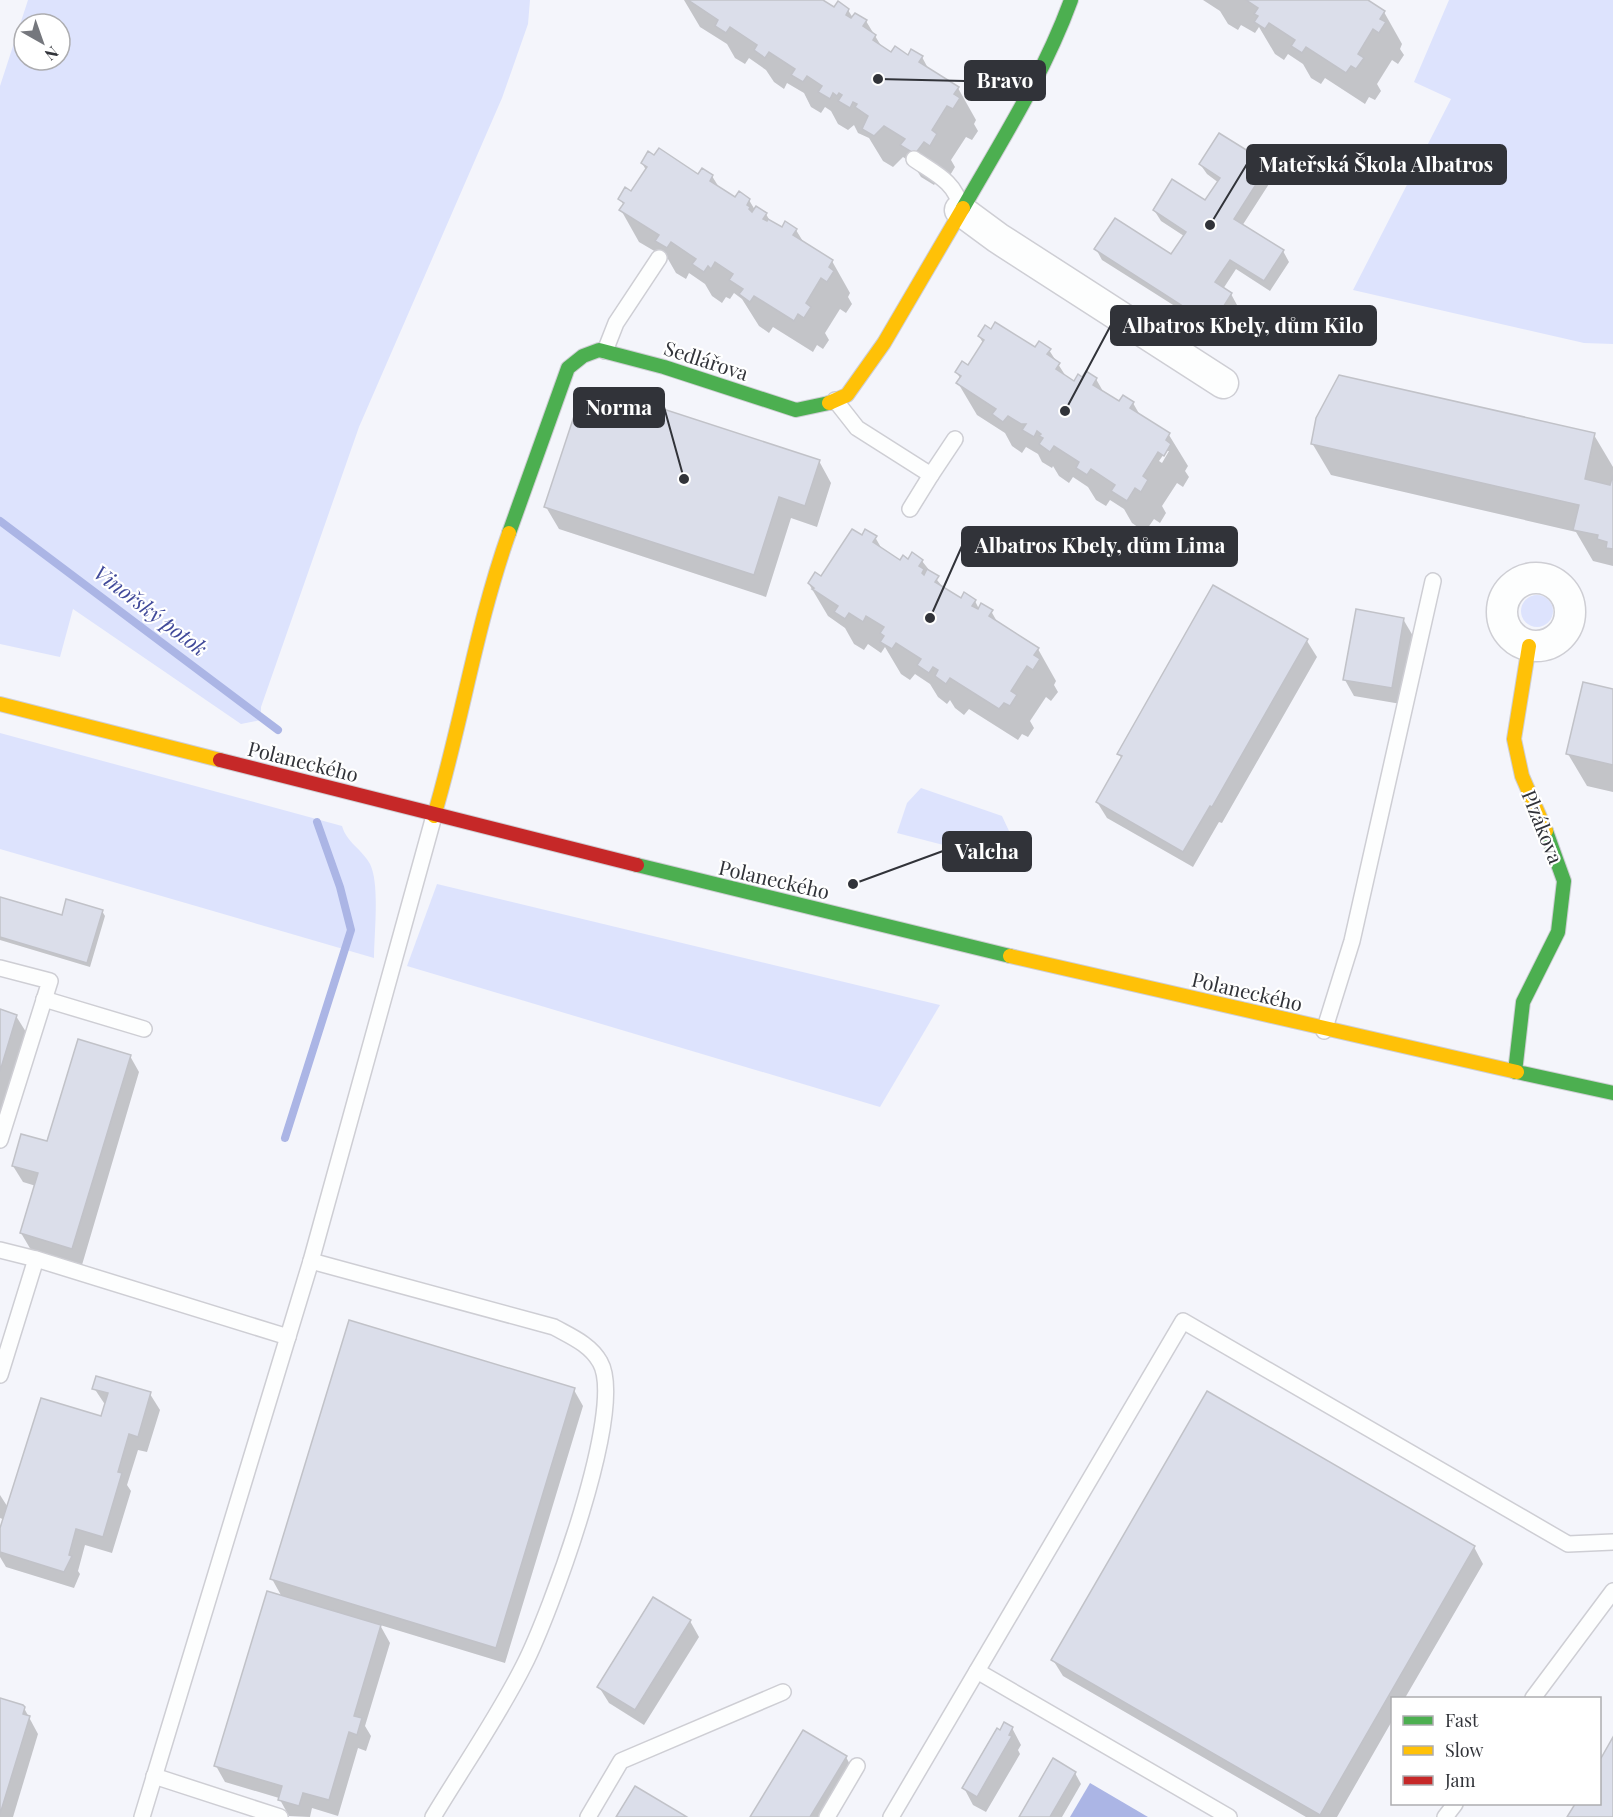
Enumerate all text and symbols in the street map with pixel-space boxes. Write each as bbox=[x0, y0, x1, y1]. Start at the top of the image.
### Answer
north arrow bbox=[12, 12, 72, 72]
text: N bbox=[40, 42, 63, 66]
callout: Bravo bbox=[965, 61, 1045, 100]
text: Bravo bbox=[977, 65, 1034, 93]
callout: Mateřská Škola Albatros bbox=[1247, 145, 1506, 184]
text: Mateřská Škola Albatros bbox=[1259, 149, 1493, 177]
callout: Albatros Kbely, dům Kilo bbox=[1111, 306, 1376, 345]
text: Albatros Kbely, dům Kilo bbox=[1121, 310, 1364, 338]
street label: Sedlářova bbox=[661, 333, 752, 386]
callout: Norma bbox=[574, 388, 664, 427]
text: Norma bbox=[586, 392, 652, 420]
callout: Albatros Kbely, dům Lima bbox=[962, 527, 1237, 566]
text: Albatros Kbely, dům Lima bbox=[974, 530, 1225, 558]
water label: Vinořský potok bbox=[89, 558, 214, 661]
street label: Polaneckého bbox=[245, 734, 361, 787]
street label: Plzákova bbox=[1516, 785, 1570, 868]
callout: Valcha bbox=[943, 832, 1031, 871]
text: Valcha bbox=[954, 836, 1019, 864]
street label: Polaneckého bbox=[716, 853, 832, 904]
street label: Polaneckého bbox=[1189, 965, 1305, 1016]
legend bbox=[1391, 1697, 1601, 1805]
text: Fast bbox=[1445, 1708, 1479, 1732]
text: Slow bbox=[1445, 1738, 1483, 1762]
text: Jam bbox=[1444, 1768, 1475, 1792]

